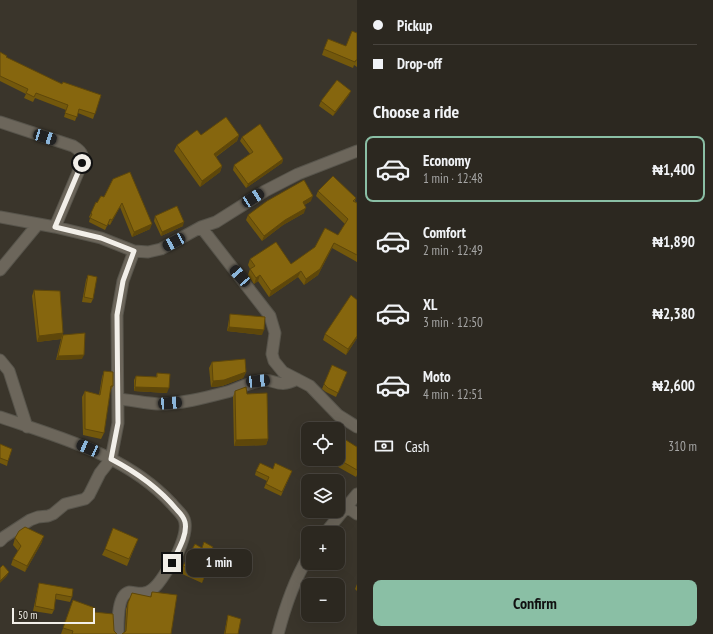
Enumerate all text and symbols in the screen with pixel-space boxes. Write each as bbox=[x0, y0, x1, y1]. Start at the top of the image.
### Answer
text: Pickup bbox=[397, 16, 432, 35]
text: Drop-off bbox=[397, 54, 442, 73]
text: Choose a ride bbox=[373, 100, 459, 123]
car bbox=[32, 128, 58, 146]
icon: car bbox=[375, 151, 411, 187]
text: Economy bbox=[423, 151, 471, 170]
route start bbox=[73, 154, 91, 172]
text: ₦1,400 bbox=[652, 160, 695, 179]
text: 1 min · 12:48 bbox=[423, 170, 483, 187]
car bbox=[240, 186, 266, 210]
icon: car bbox=[375, 223, 411, 259]
text: Comfort bbox=[423, 223, 466, 242]
car bbox=[161, 231, 187, 253]
text: ₦1,890 bbox=[652, 232, 695, 251]
text: 2 min · 12:49 bbox=[423, 242, 483, 259]
car bbox=[228, 263, 252, 289]
icon: car bbox=[375, 295, 411, 331]
text: XL bbox=[423, 295, 437, 314]
text: ₦2,380 bbox=[652, 304, 695, 323]
text: 3 min · 12:50 bbox=[423, 314, 483, 331]
icon: car bbox=[375, 367, 411, 403]
text: Moto bbox=[423, 367, 451, 386]
car bbox=[245, 374, 271, 388]
text: ₦2,600 bbox=[652, 376, 695, 395]
text: 4 min · 12:51 bbox=[423, 386, 483, 403]
car bbox=[158, 396, 182, 410]
map controls bbox=[301, 422, 345, 622]
button: locate bbox=[301, 422, 345, 466]
icon: cash bbox=[373, 435, 395, 457]
text: Cash bbox=[405, 437, 429, 456]
car bbox=[75, 438, 101, 458]
text: 310 m bbox=[668, 438, 697, 455]
button: layers bbox=[301, 474, 345, 518]
button: + bbox=[301, 526, 345, 570]
callout: 1 min bbox=[186, 549, 252, 577]
route end bbox=[163, 554, 181, 572]
text: 1 min bbox=[206, 554, 232, 571]
button: − bbox=[301, 578, 345, 622]
button: Confirm bbox=[373, 580, 697, 626]
scale bar bbox=[12, 606, 95, 625]
text: 50 m bbox=[18, 608, 37, 622]

